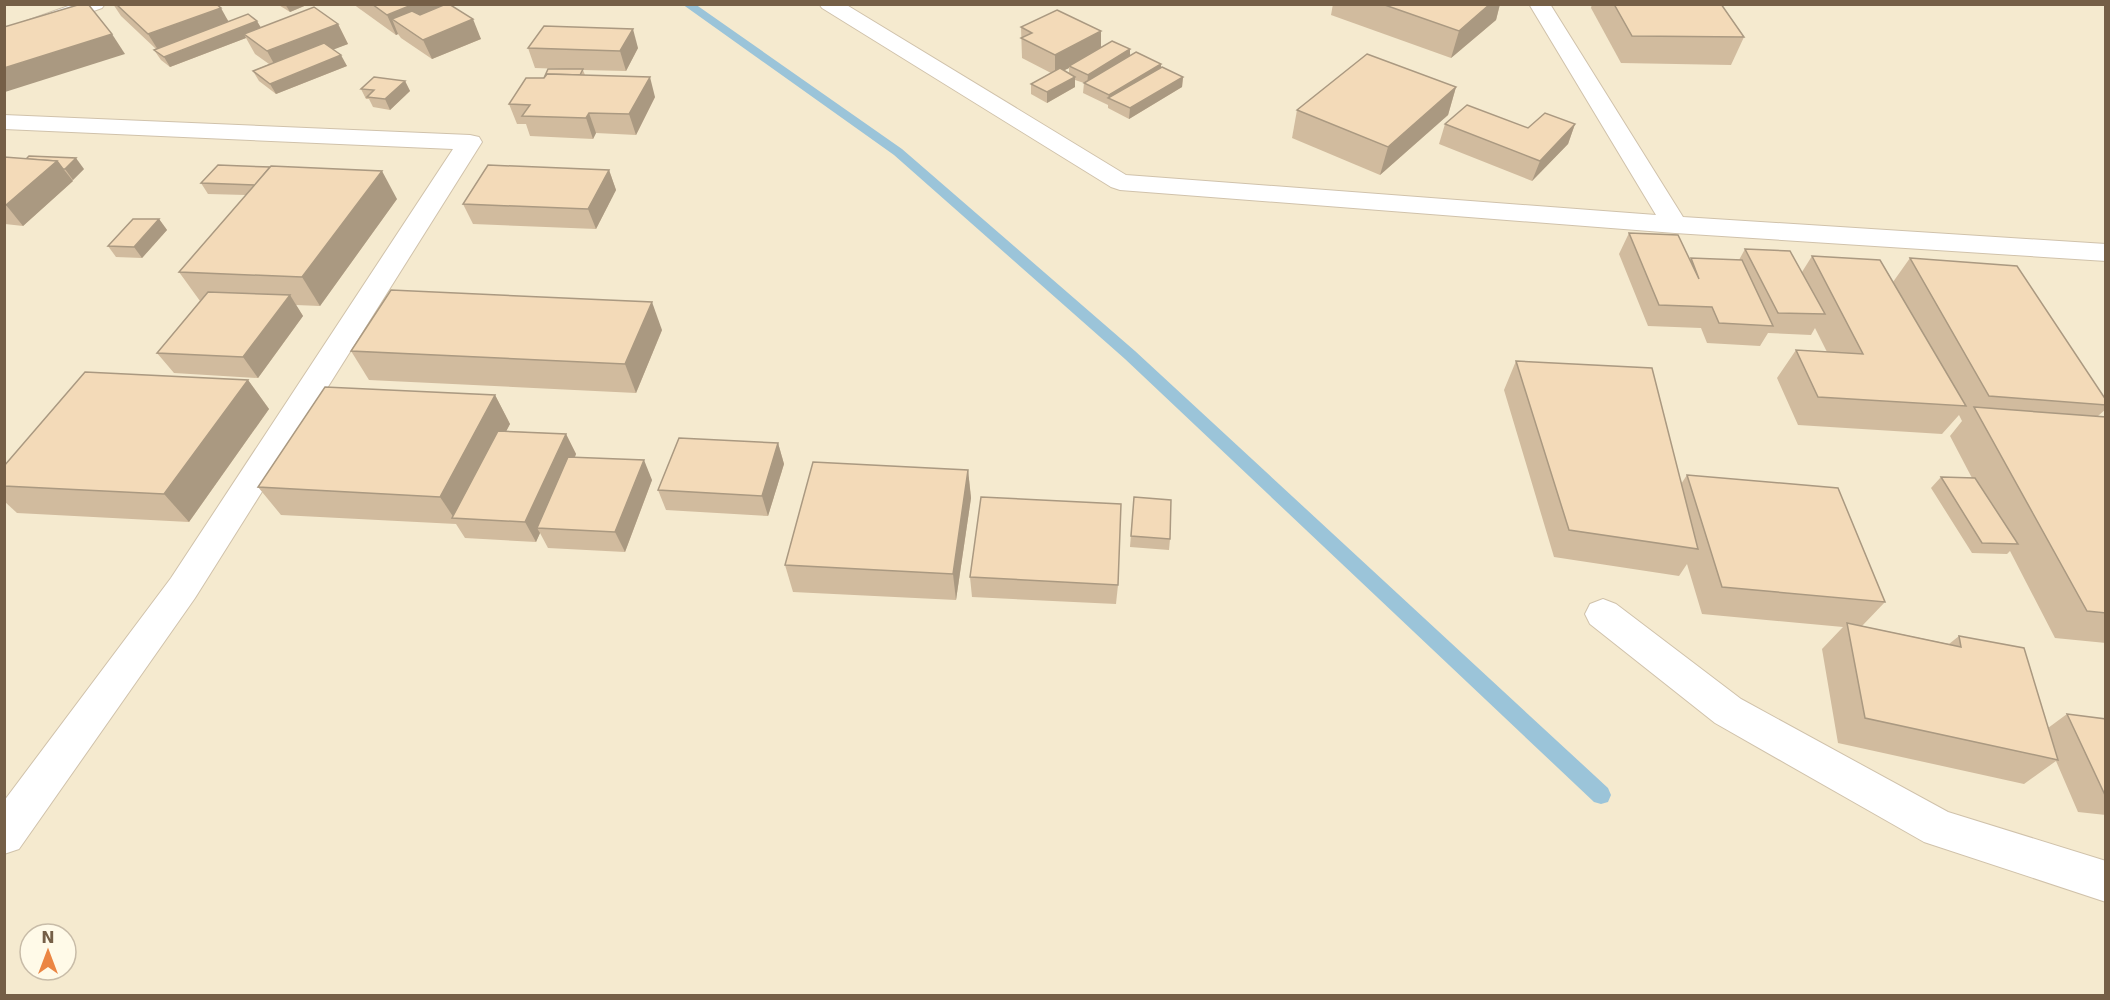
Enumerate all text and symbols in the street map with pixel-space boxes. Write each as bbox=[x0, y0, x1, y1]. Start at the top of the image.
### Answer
north arrow bbox=[18, 922, 78, 982]
text: N bbox=[41, 928, 55, 947]

